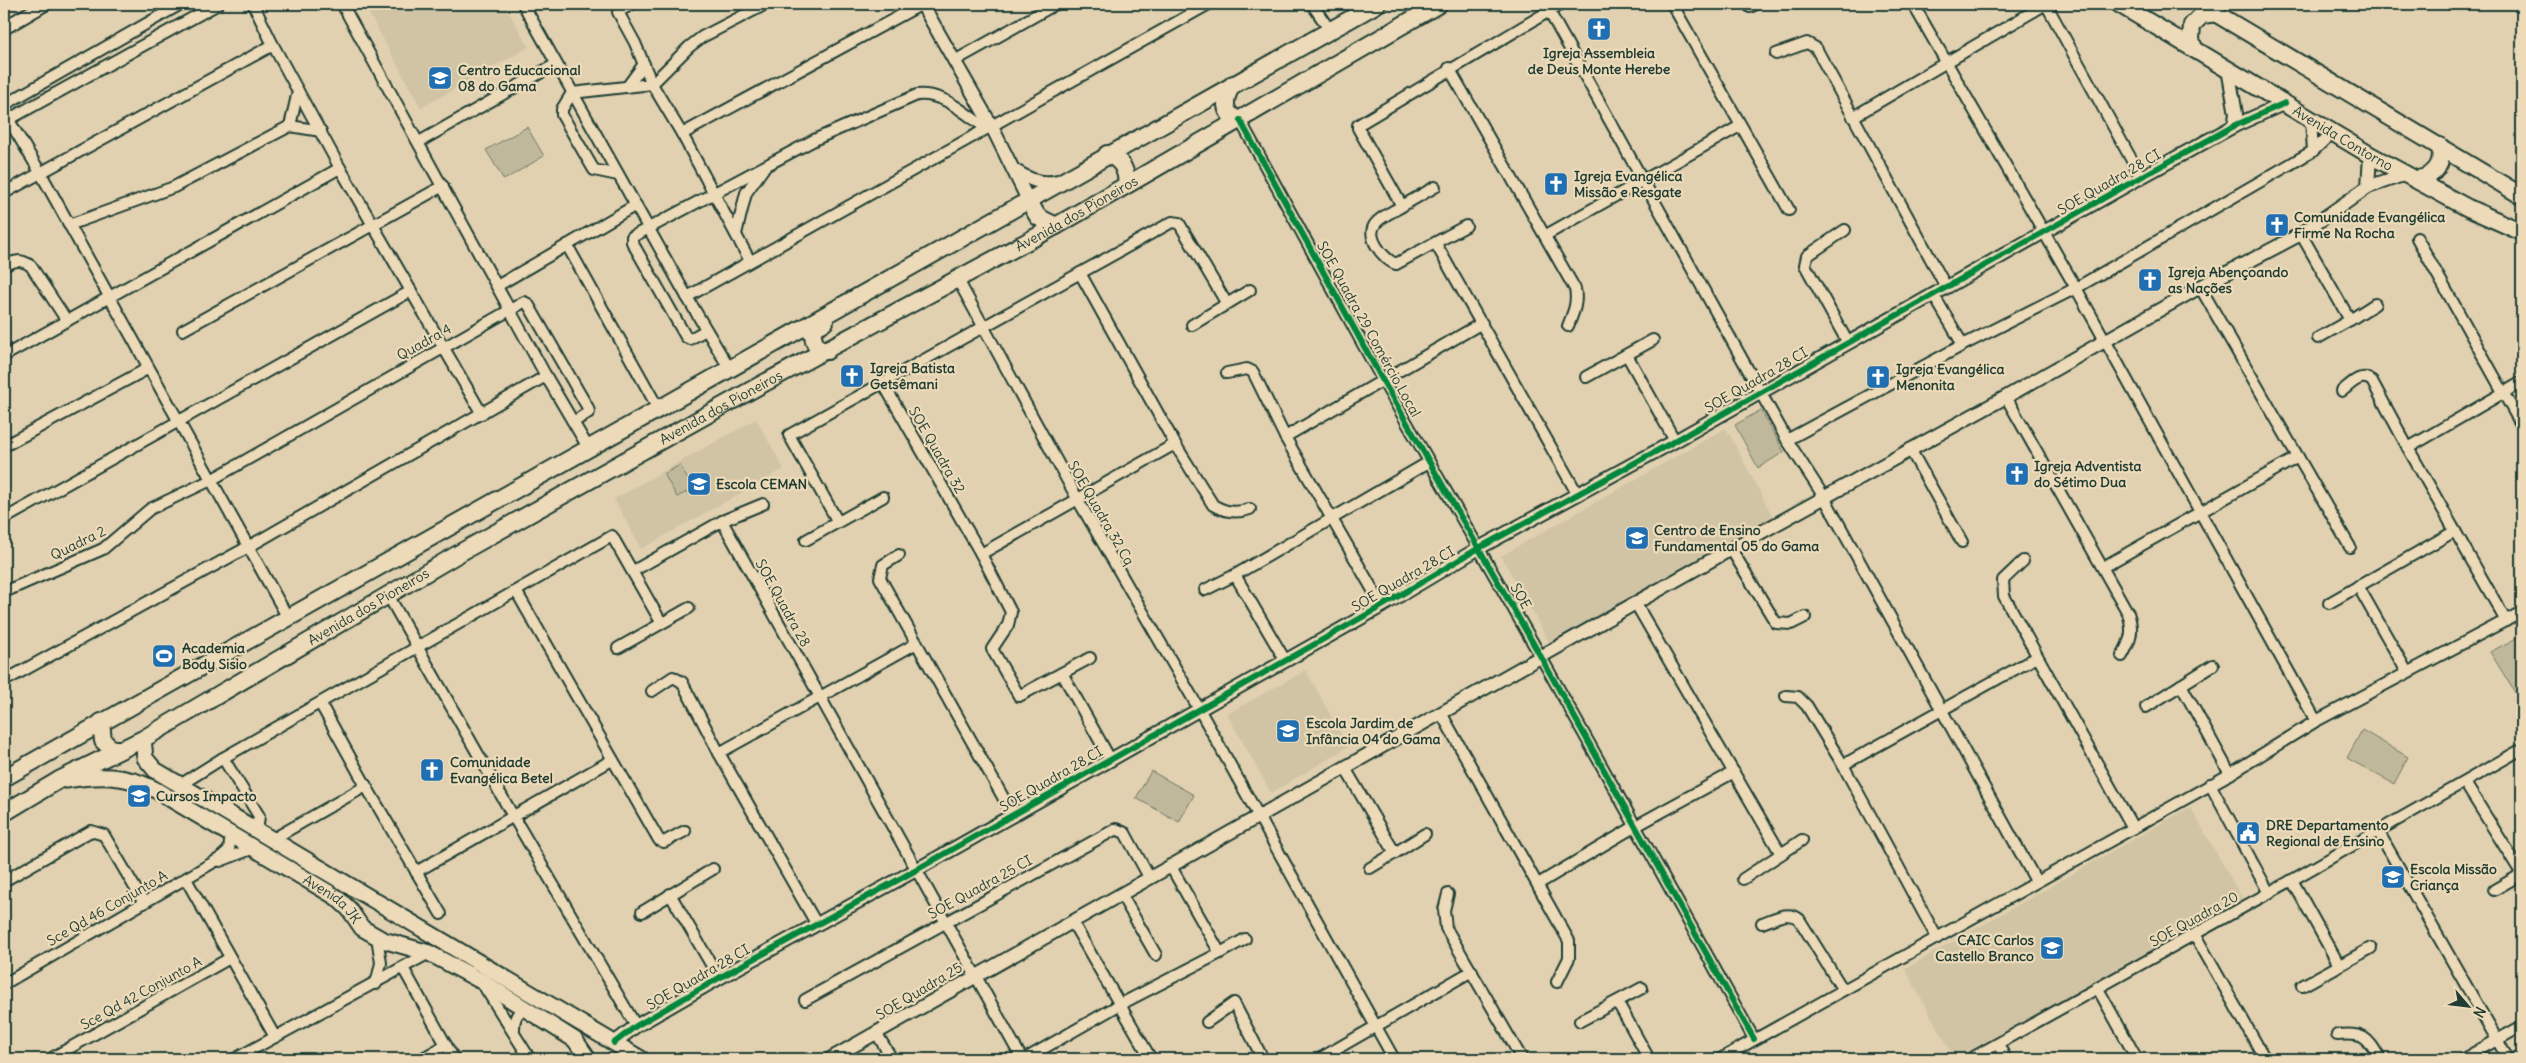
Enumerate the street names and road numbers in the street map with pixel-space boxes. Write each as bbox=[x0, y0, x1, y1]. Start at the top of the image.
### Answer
street label: Avenida Contorno bbox=[2289, 102, 2396, 175]
street label: SOE Quadra 28 CI bbox=[2054, 145, 2164, 219]
street label: Avenida dos Pioneiros bbox=[1012, 172, 1141, 255]
street label: SOE Quadra 29 Comércio Local bbox=[1313, 238, 1425, 420]
street label: Quadra 4 bbox=[393, 320, 455, 364]
street label: SOE Quadra 28 CI bbox=[1701, 343, 1811, 417]
street label: Avenida dos Pioneiros bbox=[656, 366, 786, 449]
street label: SOE Quadra 32 bbox=[905, 403, 969, 497]
street label: SOE Quadra 32 Cq bbox=[1064, 458, 1138, 568]
street label: Quadra 2 bbox=[47, 522, 109, 564]
street label: SOE Quadra 28 CI bbox=[1348, 542, 1458, 616]
street label: SOE Quadra 28 bbox=[751, 556, 815, 650]
street label: Avenida dos Pioneiros bbox=[304, 564, 432, 649]
street label: SOE bbox=[1507, 580, 1535, 612]
street label: SOE Quadra 28 CI bbox=[996, 742, 1106, 816]
street label: SOE Quadra 25 CI bbox=[925, 851, 1035, 923]
street label: Sce Qd 46 Conjunto A bbox=[43, 866, 171, 950]
street label: Avenida JK bbox=[300, 870, 365, 927]
street label: SOE Quadra 20 bbox=[2146, 887, 2242, 951]
street label: SOE Quadra 28 CI bbox=[643, 940, 753, 1014]
street label: Sce Qd 42 Conjunto A bbox=[77, 952, 205, 1034]
street label: SOE Quadra 25 bbox=[873, 958, 965, 1024]

